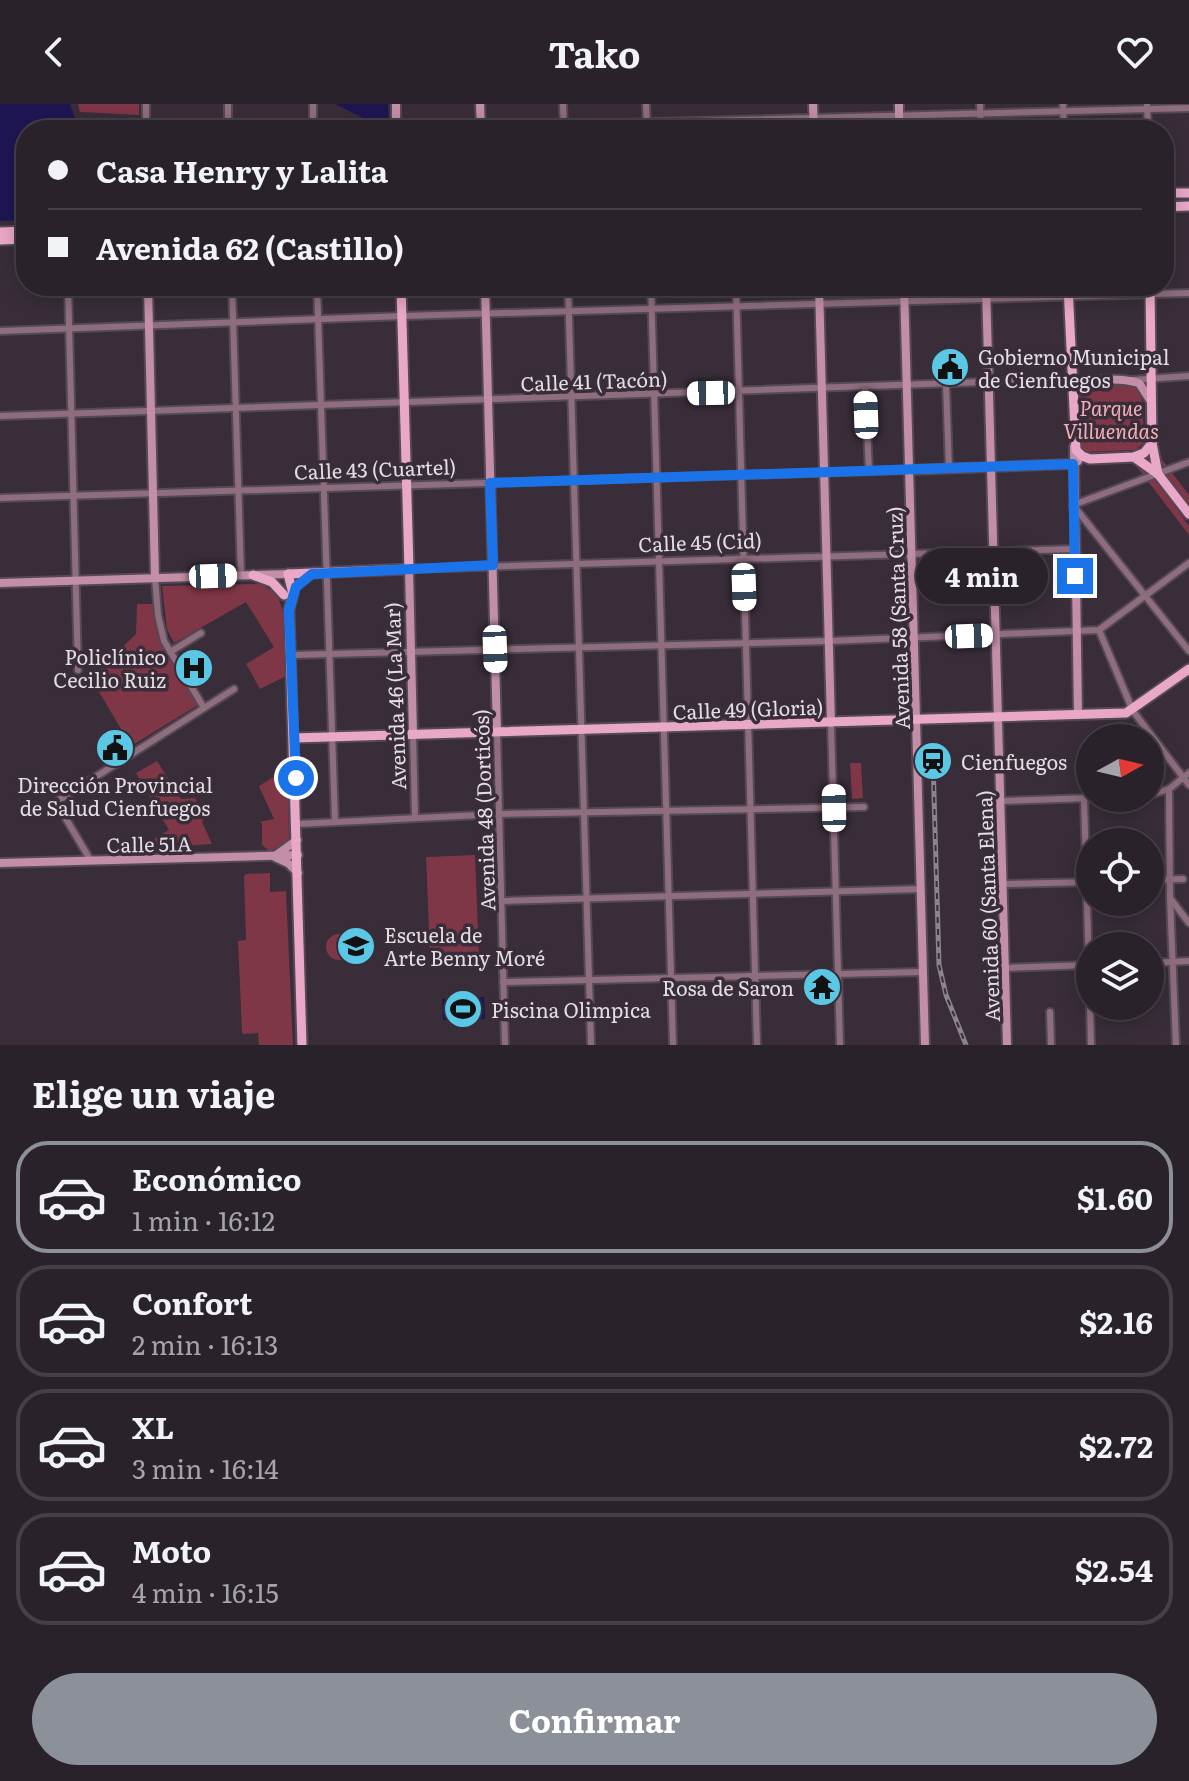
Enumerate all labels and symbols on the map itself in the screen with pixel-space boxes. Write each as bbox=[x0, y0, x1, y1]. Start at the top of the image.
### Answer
place label: Gobierno Municipal de Cienfuegos bbox=[978, 341, 1170, 394]
public building icon: Gobierno Municipal de Cienfuegos bbox=[929, 346, 971, 388]
street label: Calle 41 (Tacón) bbox=[520, 362, 668, 398]
car bbox=[687, 381, 735, 405]
car bbox=[853, 391, 879, 439]
park label: Parque Villuendas bbox=[1063, 392, 1159, 445]
street label: Calle 43 (Cuartel) bbox=[293, 450, 457, 486]
street label: Avenida 58 (Santa Cruz) bbox=[878, 506, 916, 730]
street label: Calle 45 (Cid) bbox=[638, 524, 762, 558]
callout: 4 min bbox=[915, 548, 1047, 604]
route end bbox=[1057, 558, 1093, 594]
car bbox=[189, 563, 237, 589]
car bbox=[731, 563, 757, 611]
street label: Avenida 46 (La Mar) bbox=[376, 602, 412, 790]
car bbox=[945, 623, 993, 649]
car bbox=[482, 625, 508, 673]
place label: Policlínico Cecilio Ruiz bbox=[53, 641, 166, 694]
hospital icon: Policlínico Cecilio Ruiz bbox=[173, 647, 215, 689]
street label: Calle 49 (Gloria) bbox=[672, 690, 824, 726]
street label: Avenida 48 (Dorticós) bbox=[464, 709, 502, 911]
north arrow bbox=[1076, 724, 1164, 812]
public building icon: Dirección Provincial de Salud Cienfuegos bbox=[94, 727, 136, 769]
station icon: Cienfuegos bbox=[912, 740, 954, 782]
place label: Cienfuegos bbox=[961, 746, 1067, 776]
route start bbox=[278, 760, 314, 796]
place label: Dirección Provincial de Salud Cienfuegos bbox=[17, 769, 213, 822]
car bbox=[822, 784, 846, 832]
street label: Avenida 60 (Santa Elena) bbox=[968, 790, 1006, 1022]
street label: Calle 51A bbox=[106, 827, 192, 859]
place label: Escuela de Arte Benny Moré bbox=[384, 919, 545, 972]
school or university icon: Escuela de Arte Benny Moré bbox=[335, 925, 377, 967]
temple icon: Rosa de Saron bbox=[801, 966, 843, 1008]
place label: Rosa de Saron bbox=[662, 972, 794, 1002]
sports icon: Piscina Olimpica bbox=[442, 988, 484, 1030]
place label: Piscina Olimpica bbox=[491, 994, 651, 1024]

